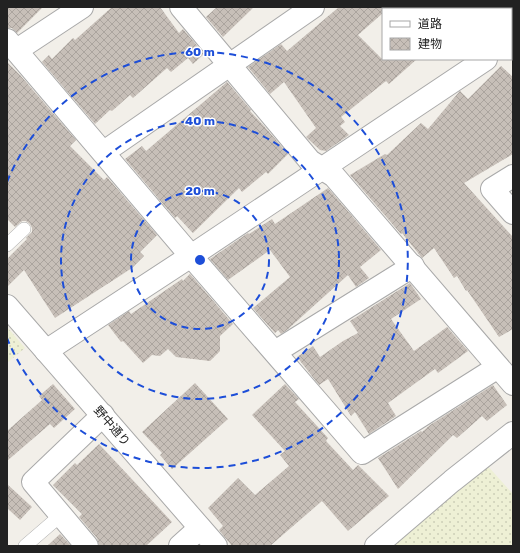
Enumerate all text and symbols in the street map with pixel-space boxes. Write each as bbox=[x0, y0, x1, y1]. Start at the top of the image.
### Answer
legend bbox=[382, 8, 512, 60]
text: 道路 bbox=[418, 17, 442, 31]
text: 建物 bbox=[418, 37, 442, 51]
text: 60 m bbox=[185, 45, 215, 59]
text: 40 m bbox=[185, 114, 215, 128]
text: 20 m bbox=[185, 184, 215, 198]
centre of rings bbox=[193, 253, 207, 267]
street label: 野中通り bbox=[91, 403, 133, 449]

